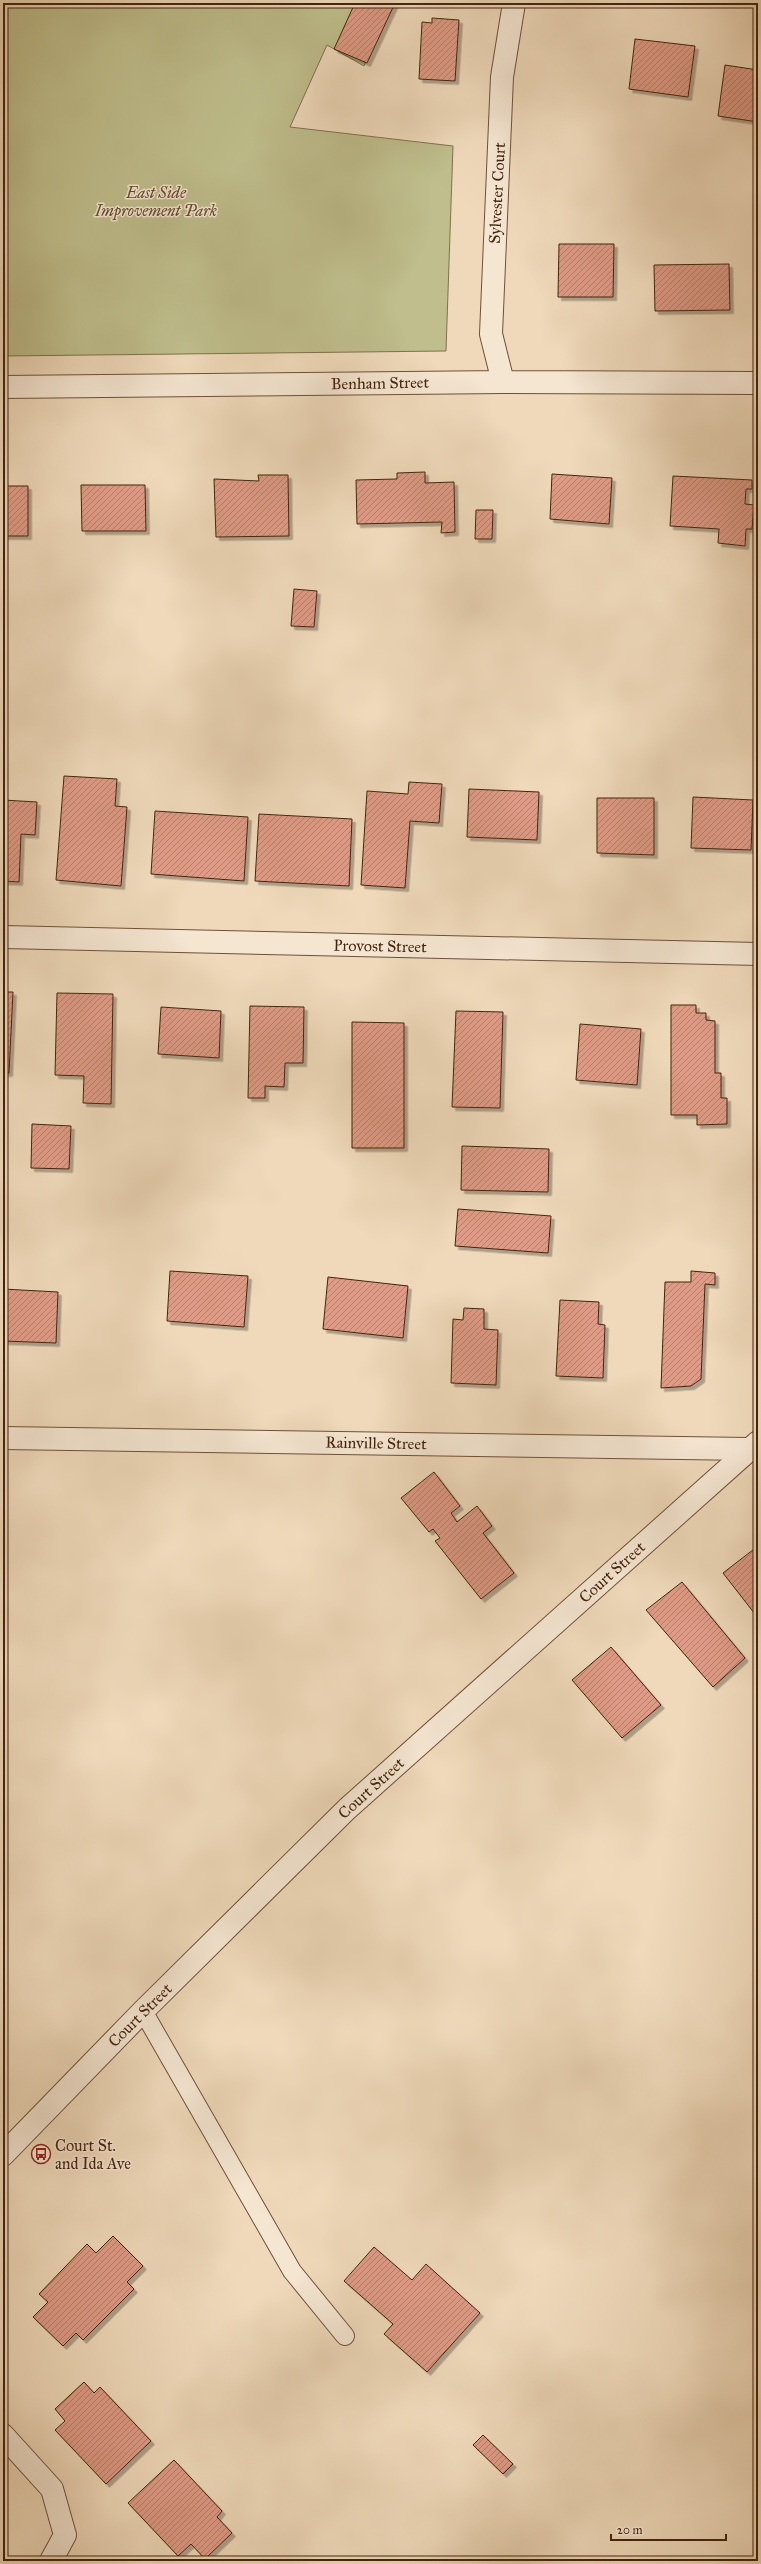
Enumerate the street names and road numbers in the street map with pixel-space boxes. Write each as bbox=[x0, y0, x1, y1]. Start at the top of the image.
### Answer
street label: Sylvester Court bbox=[485, 141, 509, 244]
street label: Benham Street bbox=[331, 373, 430, 393]
street label: Provost Street bbox=[333, 936, 427, 956]
street label: Rainville Street bbox=[325, 1433, 427, 1453]
street label: Court Street bbox=[575, 1537, 649, 1607]
street label: Court Street bbox=[334, 1753, 408, 1823]
street label: Court Street bbox=[104, 1979, 176, 2051]

